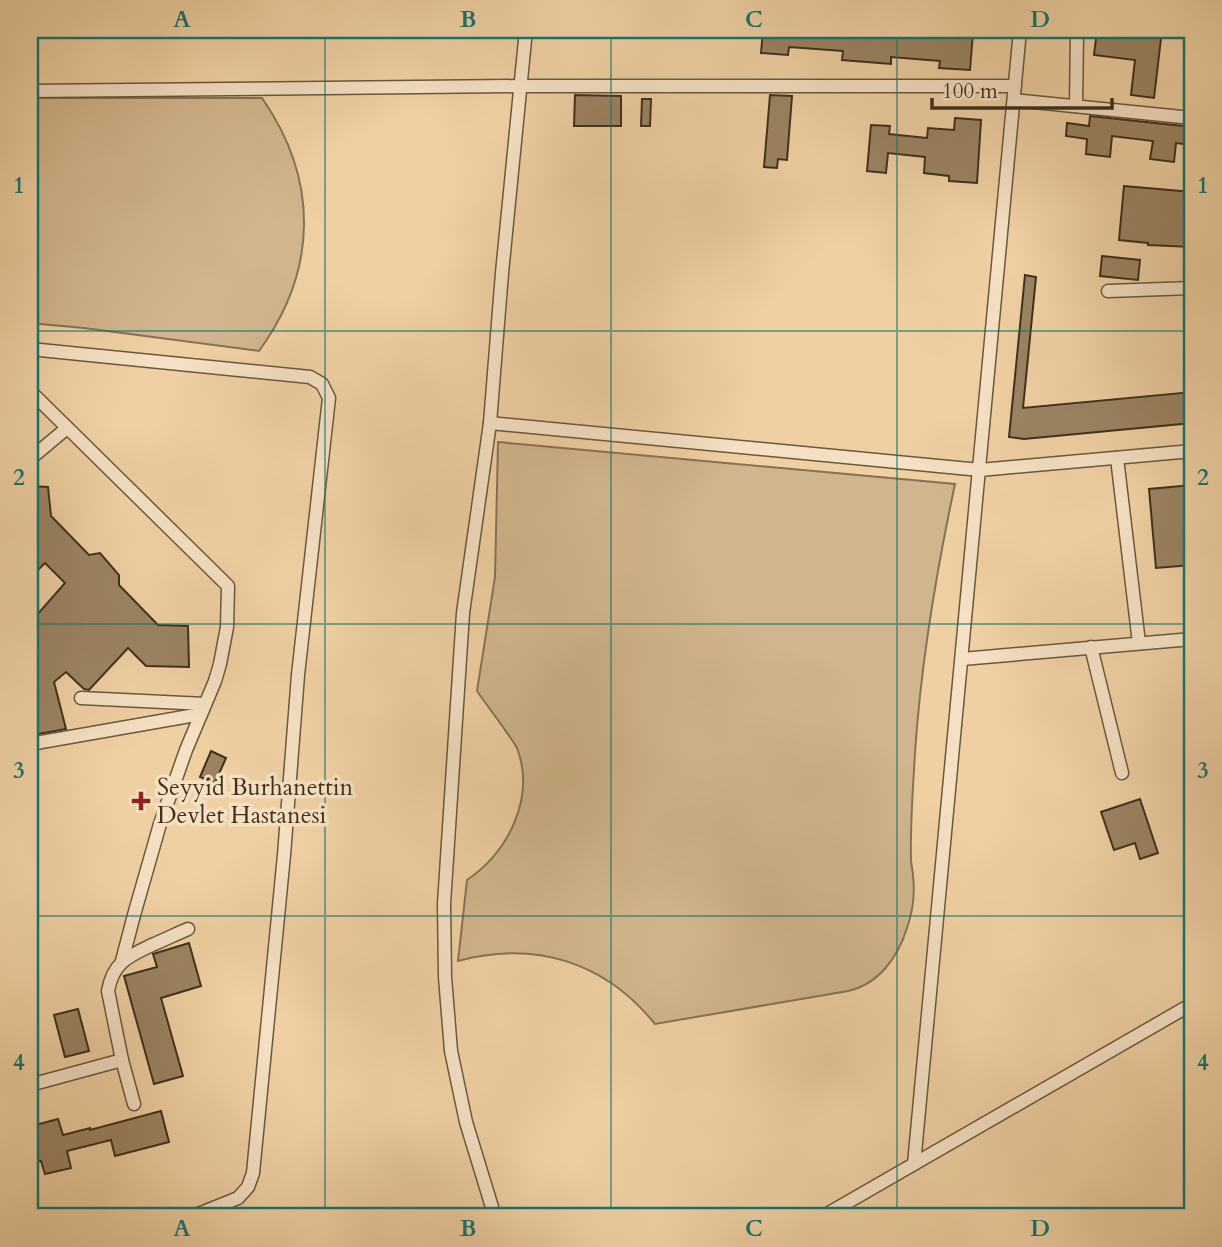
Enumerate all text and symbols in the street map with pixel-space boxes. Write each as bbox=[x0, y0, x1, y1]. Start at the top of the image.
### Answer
text: A bbox=[173, 4, 191, 35]
text: B bbox=[460, 4, 476, 35]
text: C bbox=[745, 4, 763, 35]
text: D bbox=[1030, 4, 1050, 35]
scale bar bbox=[932, 66, 1112, 110]
text: 100 m bbox=[942, 77, 998, 106]
text: 1 bbox=[13, 170, 25, 201]
text: 1 bbox=[1197, 170, 1209, 201]
text: 2 bbox=[13, 462, 25, 493]
text: 2 bbox=[1197, 462, 1209, 493]
text: 3 bbox=[13, 755, 25, 786]
text: 3 bbox=[1197, 755, 1209, 786]
place label: Seyyid Burhanettin Devlet Hastanesi bbox=[157, 771, 353, 832]
marker: Seyyid Burhanettin Devlet Hastanesi bbox=[131, 791, 151, 811]
text: 4 bbox=[13, 1047, 25, 1078]
text: 4 bbox=[1197, 1047, 1209, 1078]
text: A bbox=[173, 1213, 191, 1244]
text: B bbox=[460, 1213, 476, 1244]
text: C bbox=[745, 1213, 763, 1244]
text: D bbox=[1030, 1213, 1050, 1244]

